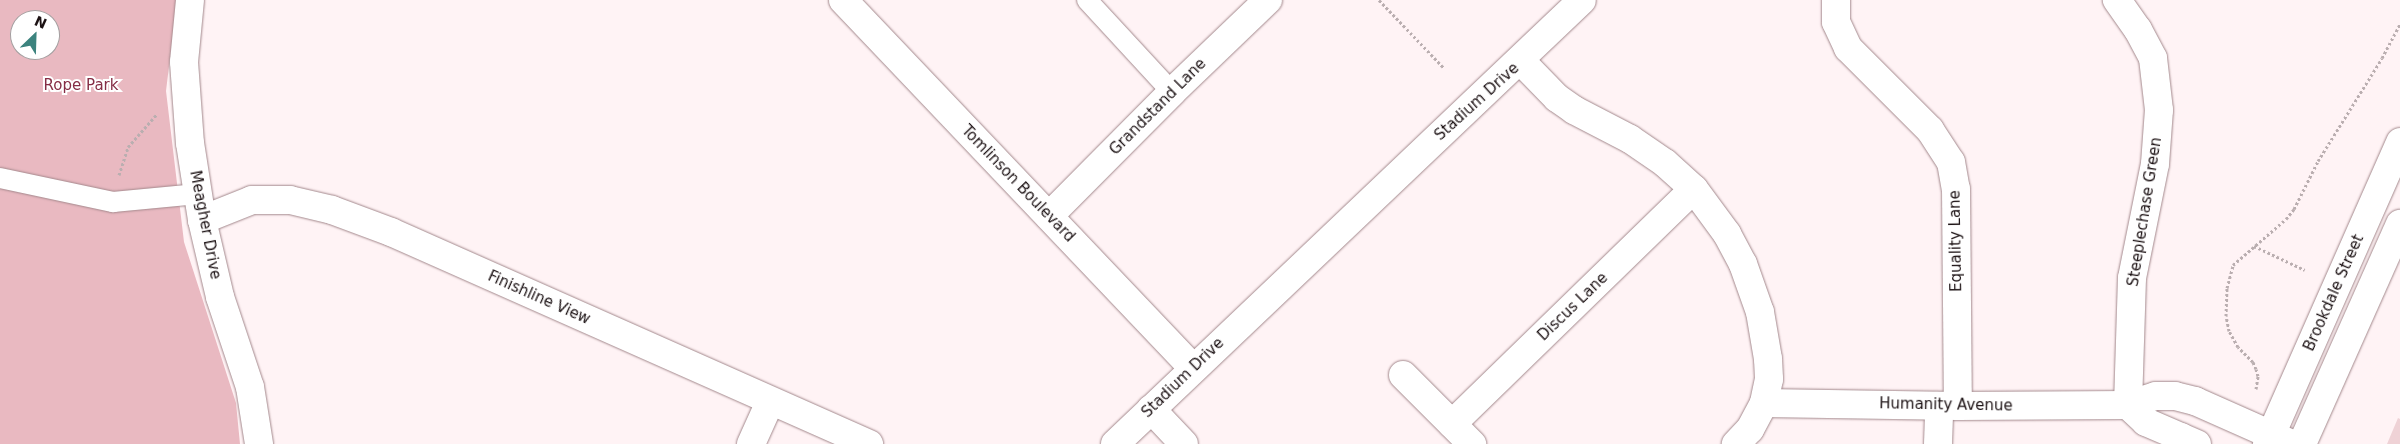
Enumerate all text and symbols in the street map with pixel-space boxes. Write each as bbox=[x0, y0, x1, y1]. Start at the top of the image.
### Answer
north arrow bbox=[10, 10, 60, 60]
text: N bbox=[32, 13, 49, 32]
street label: Grandstand Lane bbox=[1106, 55, 1210, 159]
street label: Stadium Drive bbox=[1431, 59, 1523, 145]
park label: Rope Park bbox=[44, 77, 118, 95]
street label: Tomlinson Boulevard bbox=[958, 122, 1078, 246]
street label: Steeplechase Green bbox=[2124, 136, 2166, 288]
street label: Meagher Drive bbox=[186, 169, 224, 281]
street label: Equality Lane bbox=[1946, 190, 1966, 292]
street label: Brookdale Street bbox=[2300, 232, 2368, 354]
street label: Finishline View bbox=[485, 267, 593, 329]
street label: Discus Lane bbox=[1534, 269, 1612, 345]
street label: Stadium Drive bbox=[1138, 334, 1228, 422]
street label: Humanity Avenue bbox=[1879, 395, 2013, 415]

